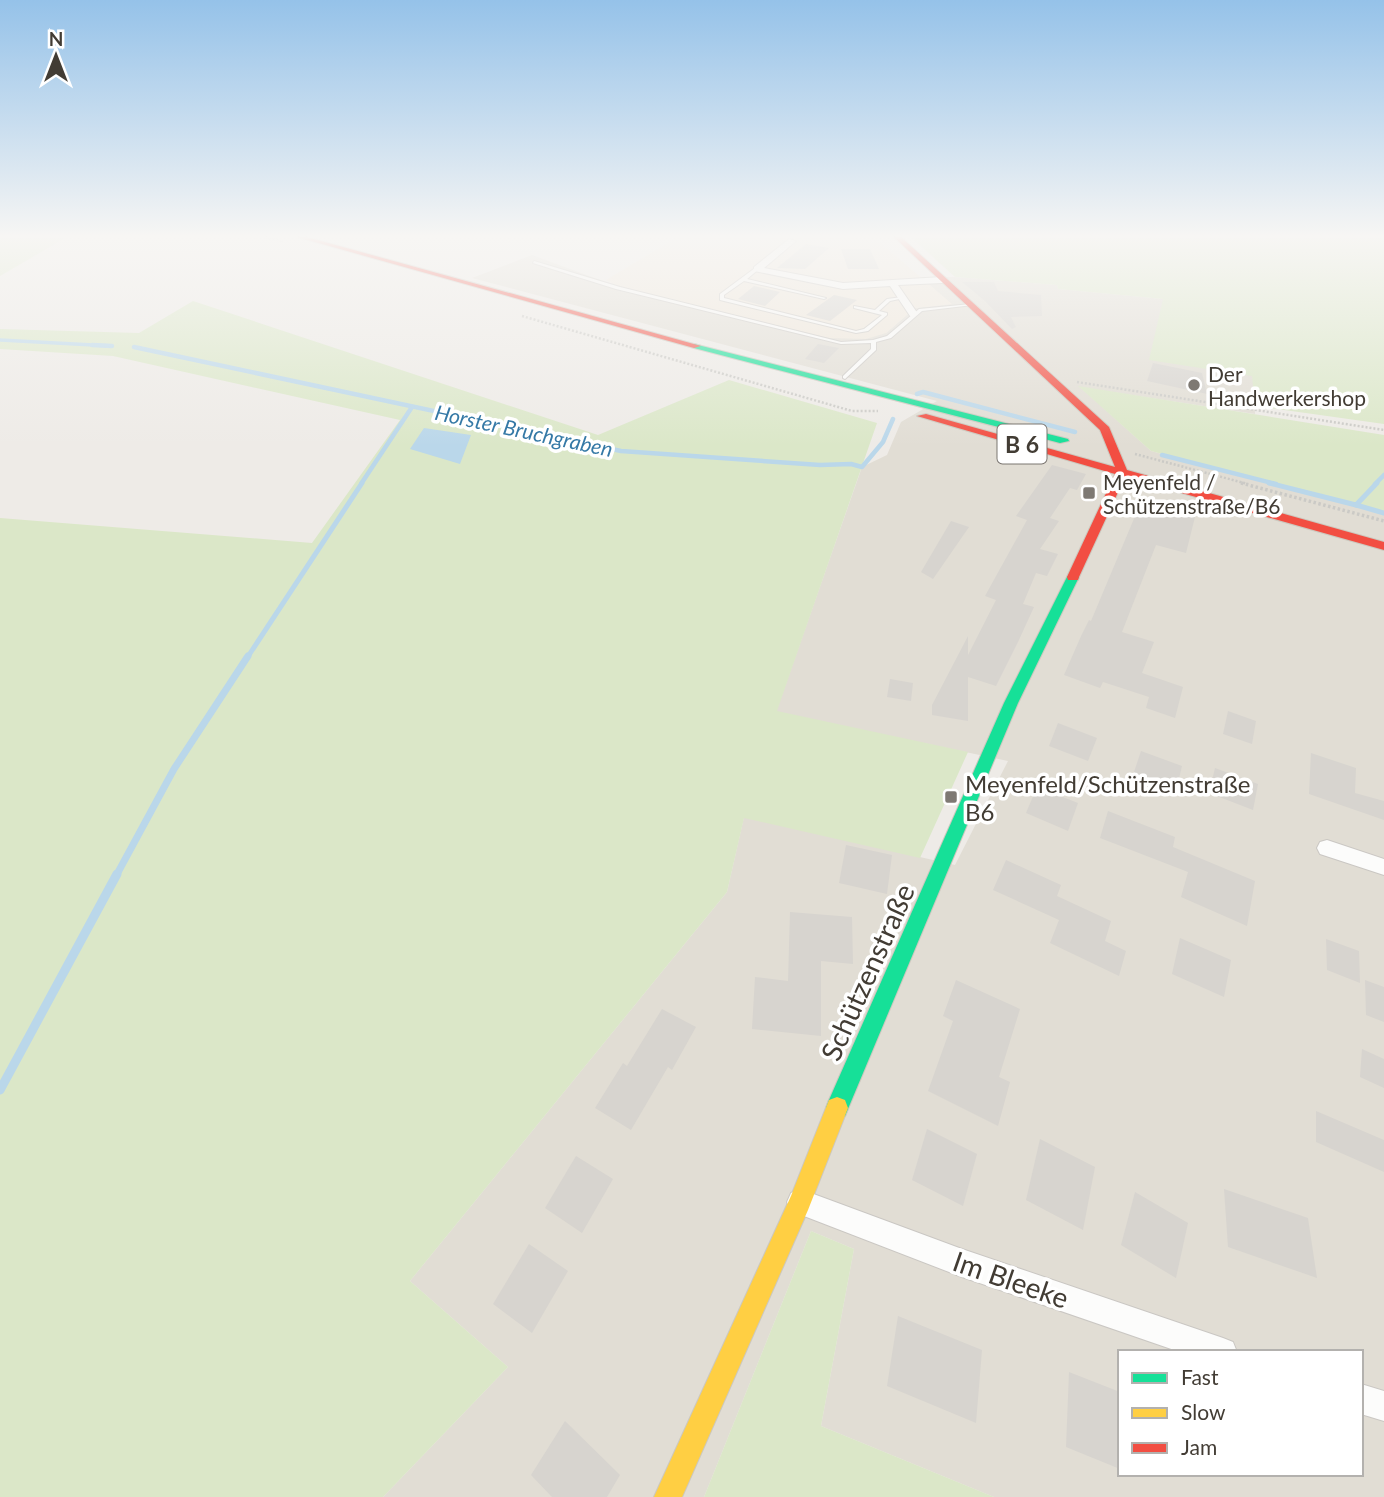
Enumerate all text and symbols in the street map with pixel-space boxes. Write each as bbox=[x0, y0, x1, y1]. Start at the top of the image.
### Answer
north arrow bbox=[21, 21, 91, 91]
text: N bbox=[49, 27, 63, 50]
place label: Der Handwerkershop bbox=[1208, 361, 1366, 410]
marker: Der Handwerkershop bbox=[1186, 377, 1202, 393]
water label: Horster Bruchgraben bbox=[433, 399, 615, 461]
road number: B 6 bbox=[998, 424, 1046, 464]
place label: Meyenfeld / Schützenstraße/B6 bbox=[1103, 469, 1280, 518]
marker: Meyenfeld / Schützenstraße/B6 bbox=[1081, 485, 1097, 501]
place label: Meyenfeld/Schützenstraße B6 bbox=[965, 769, 1250, 826]
marker: Meyenfeld/Schützenstraße B6 bbox=[943, 789, 959, 805]
street label: Schützenstraße bbox=[813, 878, 921, 1066]
street label: Im Bleeke bbox=[949, 1243, 1073, 1315]
legend bbox=[1118, 1350, 1363, 1476]
text: Fast bbox=[1181, 1364, 1219, 1389]
text: Slow bbox=[1181, 1399, 1226, 1424]
text: Jam bbox=[1181, 1434, 1217, 1459]

